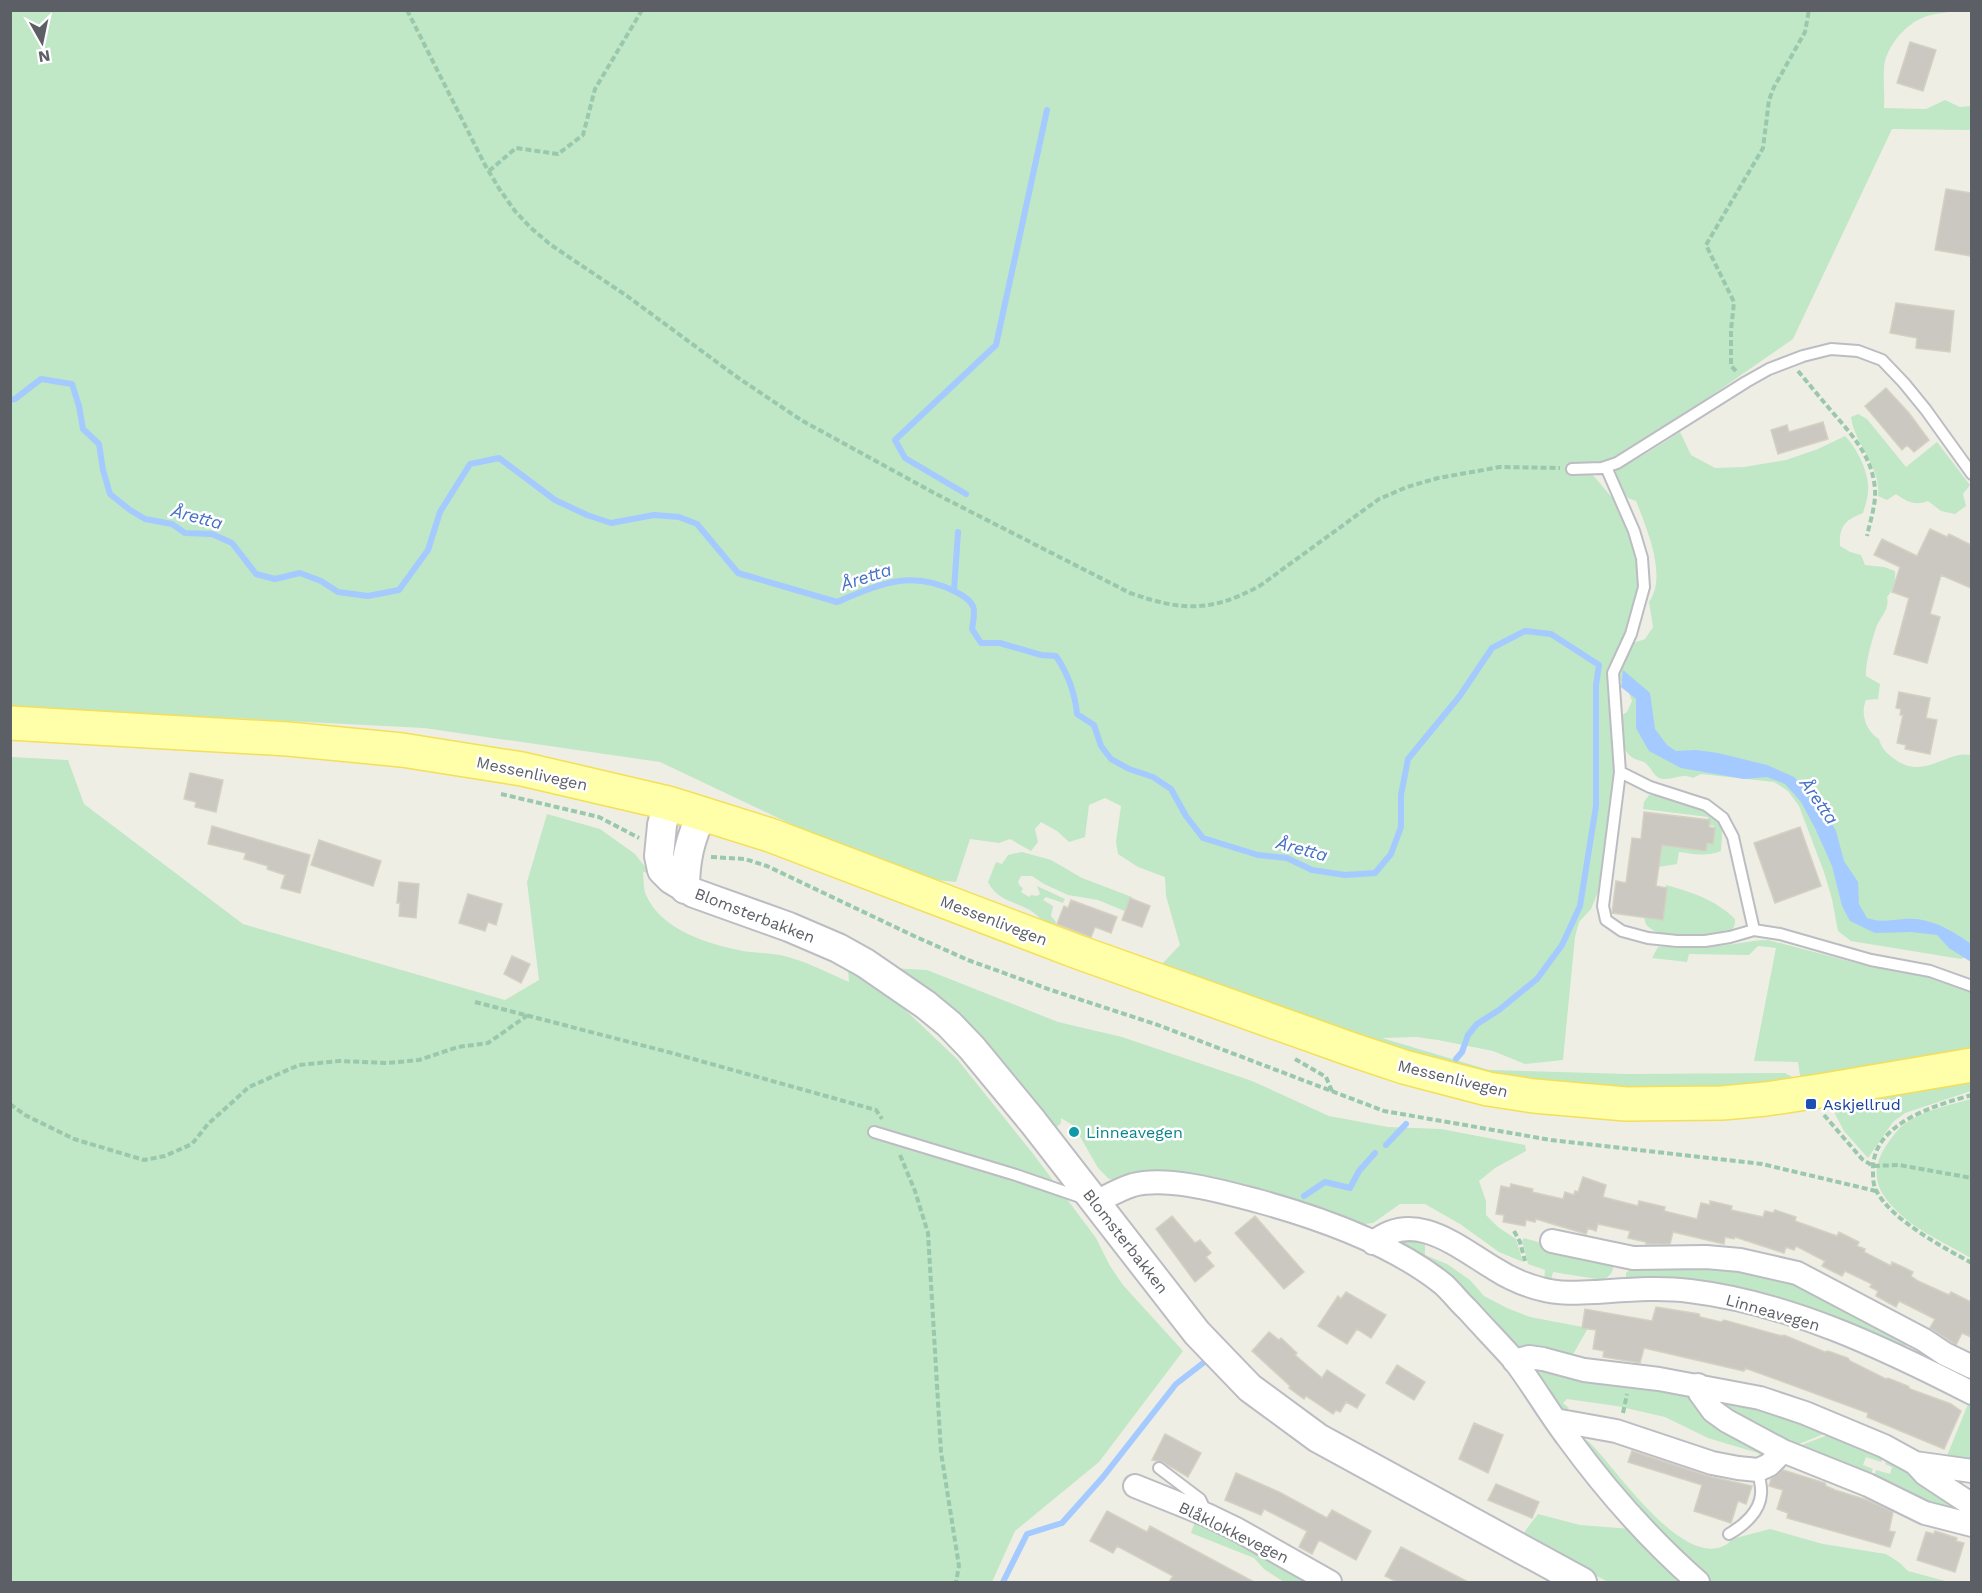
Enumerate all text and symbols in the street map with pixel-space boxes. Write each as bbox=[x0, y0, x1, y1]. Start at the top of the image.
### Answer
north arrow bbox=[12, 12, 72, 72]
text: N bbox=[37, 46, 52, 67]
water label: Åretta bbox=[168, 499, 225, 533]
water label: Åretta bbox=[837, 558, 894, 595]
street label: Messenlivegen bbox=[475, 752, 589, 795]
water label: Åretta bbox=[1795, 772, 1843, 828]
water label: Åretta bbox=[1273, 831, 1330, 865]
street label: Blomsterbakken bbox=[692, 884, 818, 947]
street label: Messenlivegen bbox=[938, 891, 1050, 950]
street label: Messenlivegen bbox=[1396, 1056, 1510, 1101]
place label: Askjellrud bbox=[1823, 1095, 1901, 1114]
marker: Askjellrud bbox=[1804, 1097, 1818, 1111]
place label: Linneavegen bbox=[1086, 1123, 1183, 1142]
marker: Linneavegen bbox=[1067, 1125, 1081, 1139]
street label: Blomsterbakken bbox=[1079, 1185, 1172, 1297]
street label: Linneavegen bbox=[1724, 1290, 1822, 1335]
street label: Blåklokkevegen bbox=[1176, 1498, 1292, 1567]

